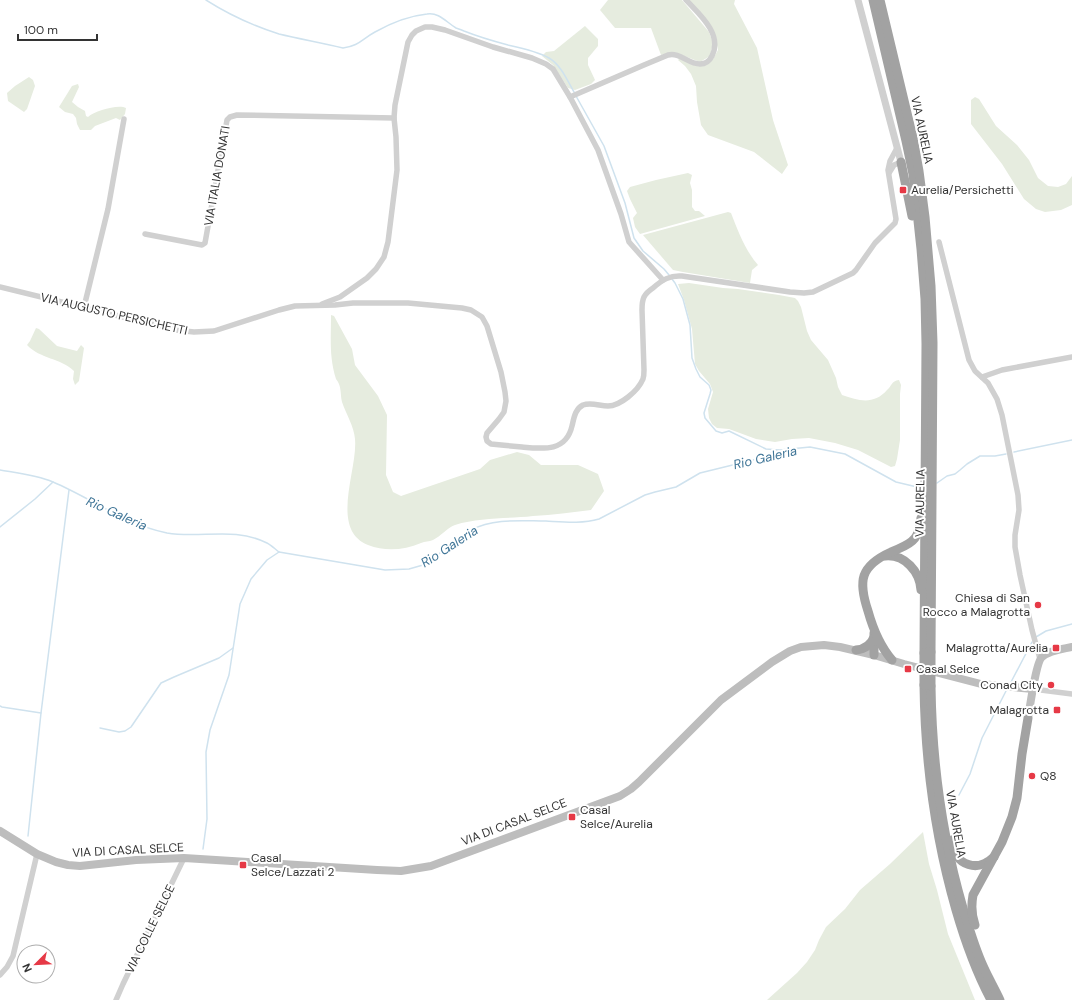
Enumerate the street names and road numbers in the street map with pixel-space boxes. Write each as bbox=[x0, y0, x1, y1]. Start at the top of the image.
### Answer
street label: VIA AURELIA bbox=[907, 95, 937, 165]
street label: VIA ITALIA DONATI bbox=[200, 125, 234, 227]
street label: VIA AUGUSTO PERSICHETTI bbox=[39, 289, 189, 339]
street label: VIA AURELIA bbox=[911, 469, 929, 537]
street label: VIA AURELIA bbox=[942, 789, 970, 859]
street label: VIA DI CASAL SELCE bbox=[459, 794, 569, 849]
street label: VIA DI CASAL SELCE bbox=[72, 839, 184, 861]
street label: VIA COLLE SELCE bbox=[122, 882, 179, 976]

